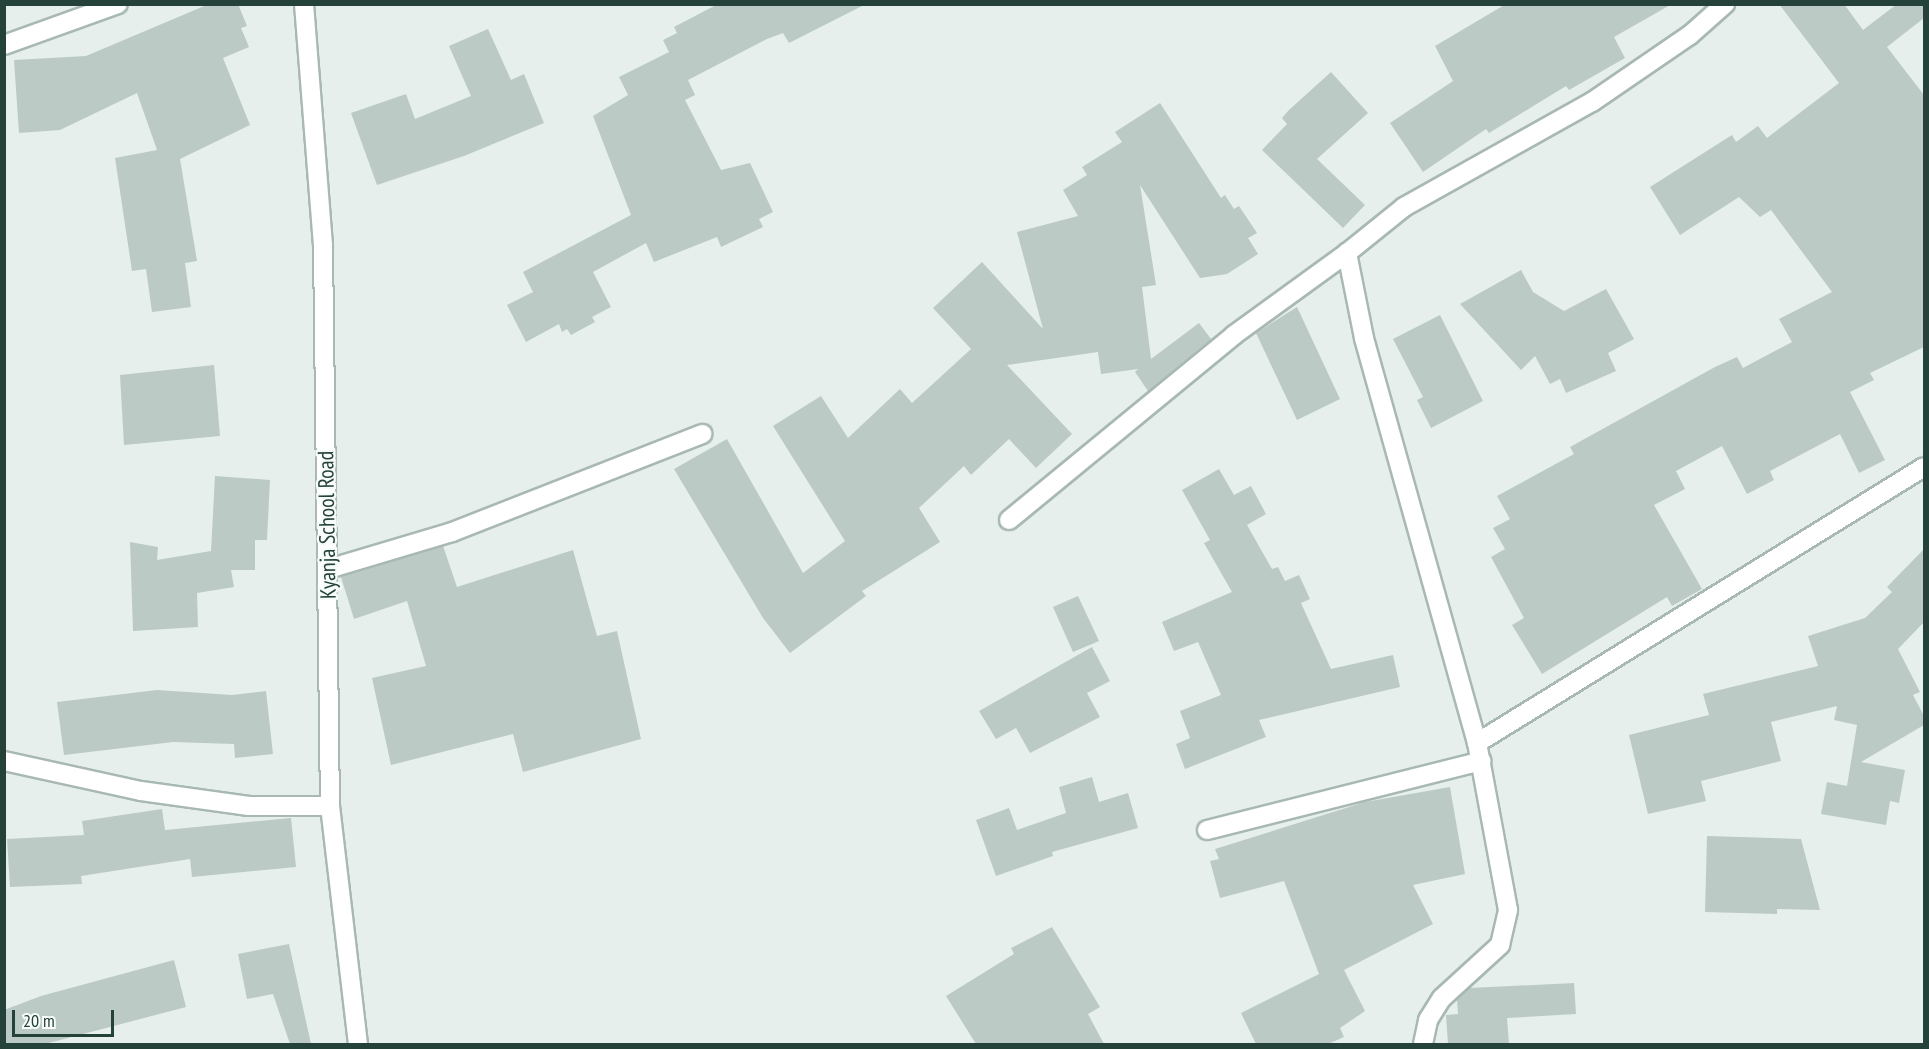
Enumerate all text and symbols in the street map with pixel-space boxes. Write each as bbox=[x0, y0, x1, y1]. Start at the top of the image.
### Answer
street label: Kyanja School Road bbox=[313, 451, 341, 599]
scale bar bbox=[15, 998, 117, 1036]
text: 20 m bbox=[23, 1009, 55, 1032]

